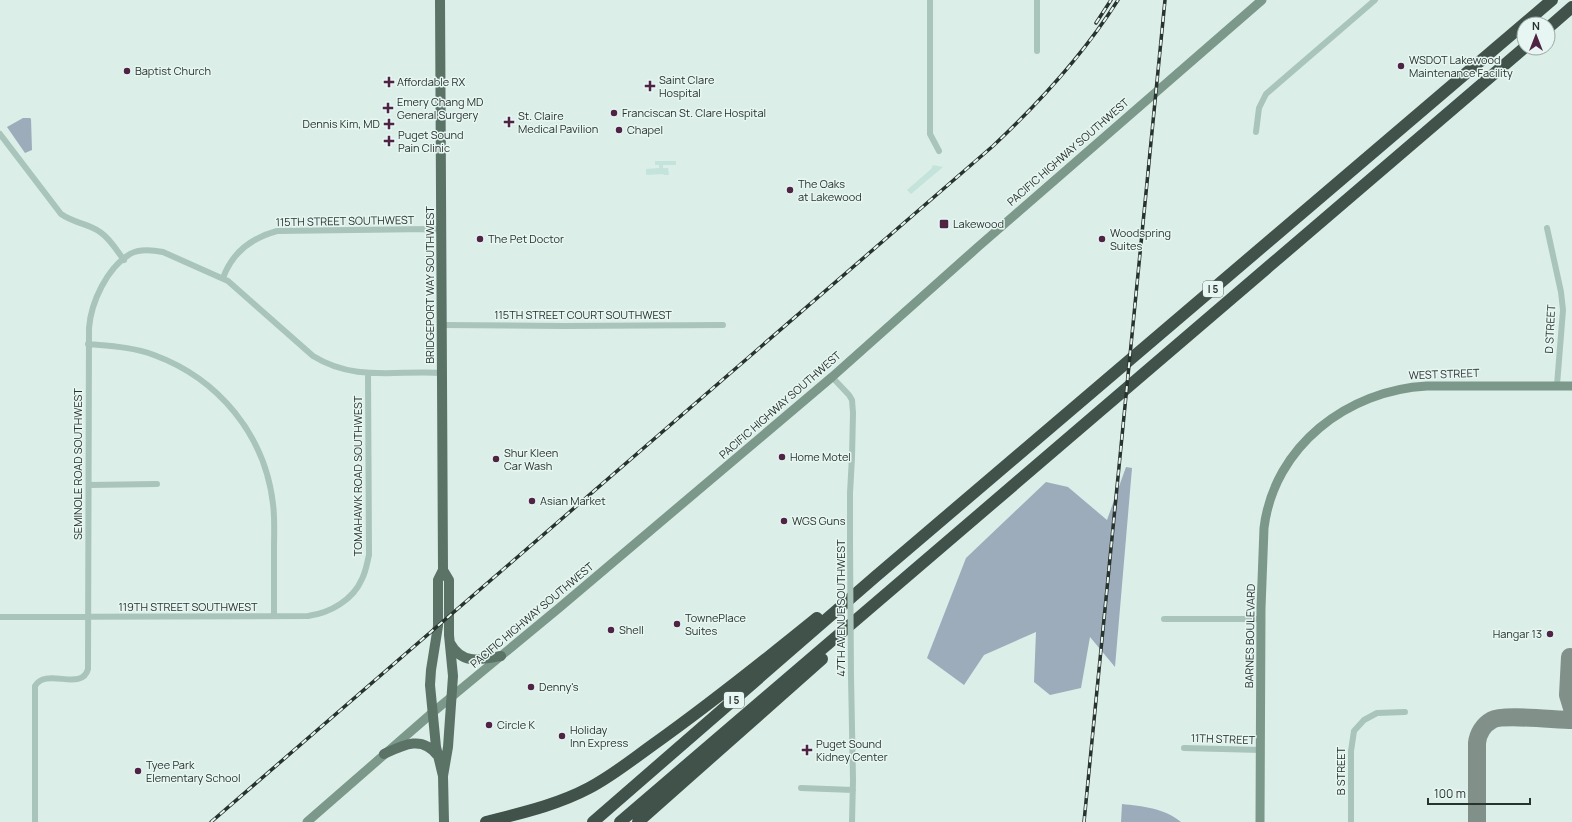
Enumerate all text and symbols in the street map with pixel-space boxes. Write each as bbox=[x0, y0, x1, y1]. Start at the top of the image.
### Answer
north arrow bbox=[1516, 16, 1556, 56]
text: N bbox=[1532, 18, 1540, 33]
place label: WSDOT Lakewood Maintenance Facility bbox=[1409, 52, 1513, 80]
marker: WSDOT Lakewood Maintenance Facility bbox=[1396, 61, 1406, 71]
place label: Baptist Church bbox=[135, 63, 211, 78]
marker: Baptist Church bbox=[122, 66, 132, 76]
place label: Saint Clare Hospital bbox=[659, 72, 715, 100]
place label: Affordable RX bbox=[397, 74, 465, 89]
marker: Affordable RX bbox=[384, 77, 394, 87]
marker: Saint Clare Hospital bbox=[644, 80, 656, 92]
place label: Emery Chang MD General Surgery bbox=[397, 94, 483, 122]
street label: PACIFIC HIGHWAY SOUTHWEST bbox=[1004, 94, 1132, 209]
marker: Emery Chang MD General Surgery bbox=[382, 102, 394, 114]
place label: Franciscan St. Clare Hospital bbox=[622, 105, 766, 120]
place label: St. Claire Medical Pavilion bbox=[518, 108, 598, 136]
marker: Franciscan St. Clare Hospital bbox=[609, 108, 619, 118]
place label: Dennis Kim, MD bbox=[303, 116, 380, 131]
marker: St. Claire Medical Pavilion bbox=[503, 116, 515, 128]
marker: Dennis Kim, MD bbox=[383, 118, 395, 130]
place label: Chapel bbox=[627, 122, 663, 137]
marker: Chapel bbox=[614, 125, 624, 135]
place label: Puget Sound Pain Clinic bbox=[398, 127, 464, 155]
marker: Puget Sound Pain Clinic bbox=[383, 135, 395, 147]
place label: The Oaks at Lakewood bbox=[798, 176, 862, 204]
marker: The Oaks at Lakewood bbox=[785, 185, 795, 195]
street label: BRIDGEPORT WAY SOUTHWEST bbox=[422, 206, 437, 364]
street label: 115TH STREET SOUTHWEST bbox=[276, 212, 415, 229]
place label: Lakewood bbox=[953, 216, 1004, 231]
marker: Lakewood bbox=[938, 218, 950, 230]
place label: Woodspring Suites bbox=[1110, 225, 1171, 253]
place label: The Pet Doctor bbox=[488, 231, 564, 246]
marker: The Pet Doctor bbox=[475, 234, 485, 244]
marker: Woodspring Suites bbox=[1097, 234, 1107, 244]
road number: I 5 bbox=[1203, 281, 1223, 297]
street label: D STREET bbox=[1541, 304, 1558, 354]
street label: 115TH STREET COURT SOUTHWEST bbox=[494, 307, 672, 322]
street label: PACIFIC HIGHWAY SOUTHWEST bbox=[716, 347, 844, 462]
street label: WEST STREET bbox=[1408, 365, 1480, 382]
street label: SEMINOLE ROAD SOUTHWEST bbox=[70, 388, 85, 540]
street label: TOMAHAWK ROAD SOUTHWEST bbox=[350, 395, 365, 556]
place label: Shur Kleen Car Wash bbox=[504, 445, 558, 473]
place label: Home Motel bbox=[790, 449, 851, 464]
marker: Home Motel bbox=[777, 452, 787, 462]
marker: Shur Kleen Car Wash bbox=[491, 454, 501, 464]
place label: Asian Market bbox=[540, 493, 606, 508]
marker: Asian Market bbox=[527, 496, 537, 506]
place label: WGS Guns bbox=[792, 513, 846, 528]
marker: WGS Guns bbox=[779, 516, 789, 526]
street label: 47TH AVENUE SOUTHWEST bbox=[833, 539, 848, 677]
street label: PACIFIC HIGHWAY SOUTHWEST bbox=[467, 558, 597, 671]
street label: BARNES BOULEVARD bbox=[1241, 584, 1258, 688]
street label: 119TH STREET SOUTHWEST bbox=[118, 599, 258, 614]
place label: TownePlace Suites bbox=[685, 610, 747, 638]
marker: TownePlace Suites bbox=[672, 619, 682, 629]
place label: Shell bbox=[619, 622, 644, 637]
marker: Shell bbox=[606, 625, 616, 635]
place label: Hangar 13 bbox=[1493, 626, 1542, 641]
marker: Hangar 13 bbox=[1545, 629, 1555, 639]
place label: Denny's bbox=[539, 679, 579, 694]
marker: Denny's bbox=[526, 682, 536, 692]
road number: I 5 bbox=[724, 692, 744, 708]
place label: Circle K bbox=[497, 717, 535, 732]
marker: Circle K bbox=[484, 720, 494, 730]
place label: Holiday Inn Express bbox=[570, 722, 628, 750]
street label: 11TH STREET bbox=[1191, 730, 1256, 747]
marker: Holiday Inn Express bbox=[557, 731, 567, 741]
place label: Puget Sound Kidney Center bbox=[816, 736, 888, 764]
marker: Puget Sound Kidney Center bbox=[801, 744, 813, 756]
street label: B STREET bbox=[1333, 746, 1348, 795]
place label: Tyee Park Elementary School bbox=[146, 757, 241, 785]
marker: Tyee Park Elementary School bbox=[133, 766, 143, 776]
scale bar bbox=[1428, 780, 1530, 806]
text: 100 m bbox=[1434, 785, 1466, 802]

